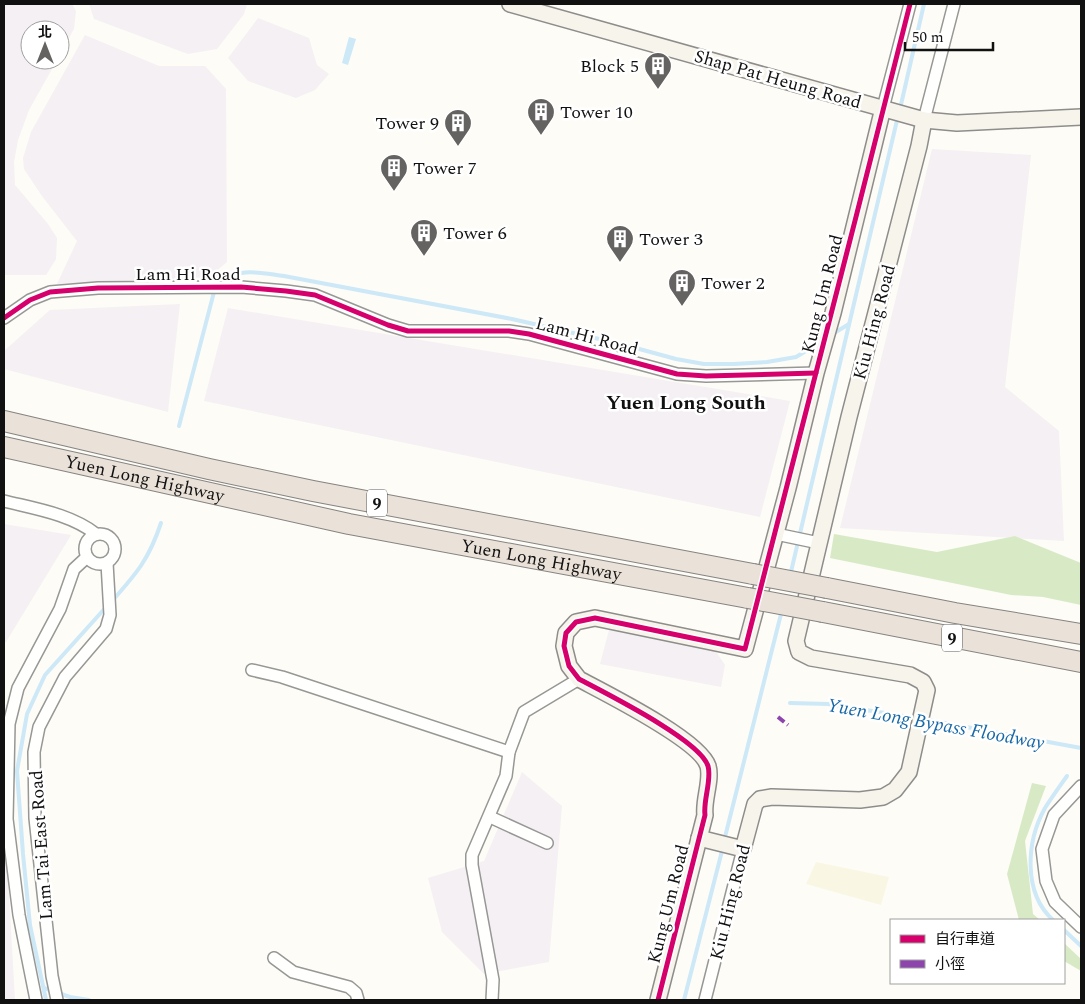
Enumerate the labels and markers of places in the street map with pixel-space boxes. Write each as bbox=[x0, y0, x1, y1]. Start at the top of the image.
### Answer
building icon: Block 5 bbox=[643, 51, 673, 90]
place label: Block 5 bbox=[580, 53, 639, 80]
building icon: Tower 10 bbox=[526, 97, 556, 136]
place label: Tower 10 bbox=[560, 99, 633, 126]
building icon: Tower 9 bbox=[443, 108, 473, 147]
place label: Tower 9 bbox=[375, 110, 439, 137]
building icon: Tower 7 bbox=[379, 153, 409, 192]
place label: Tower 7 bbox=[413, 155, 477, 182]
building icon: Tower 6 bbox=[409, 218, 439, 257]
place label: Tower 6 bbox=[443, 220, 507, 247]
building icon: Tower 3 bbox=[605, 224, 635, 263]
place label: Tower 3 bbox=[639, 226, 703, 253]
building icon: Tower 2 bbox=[667, 268, 697, 307]
place label: Tower 2 bbox=[701, 270, 765, 297]

